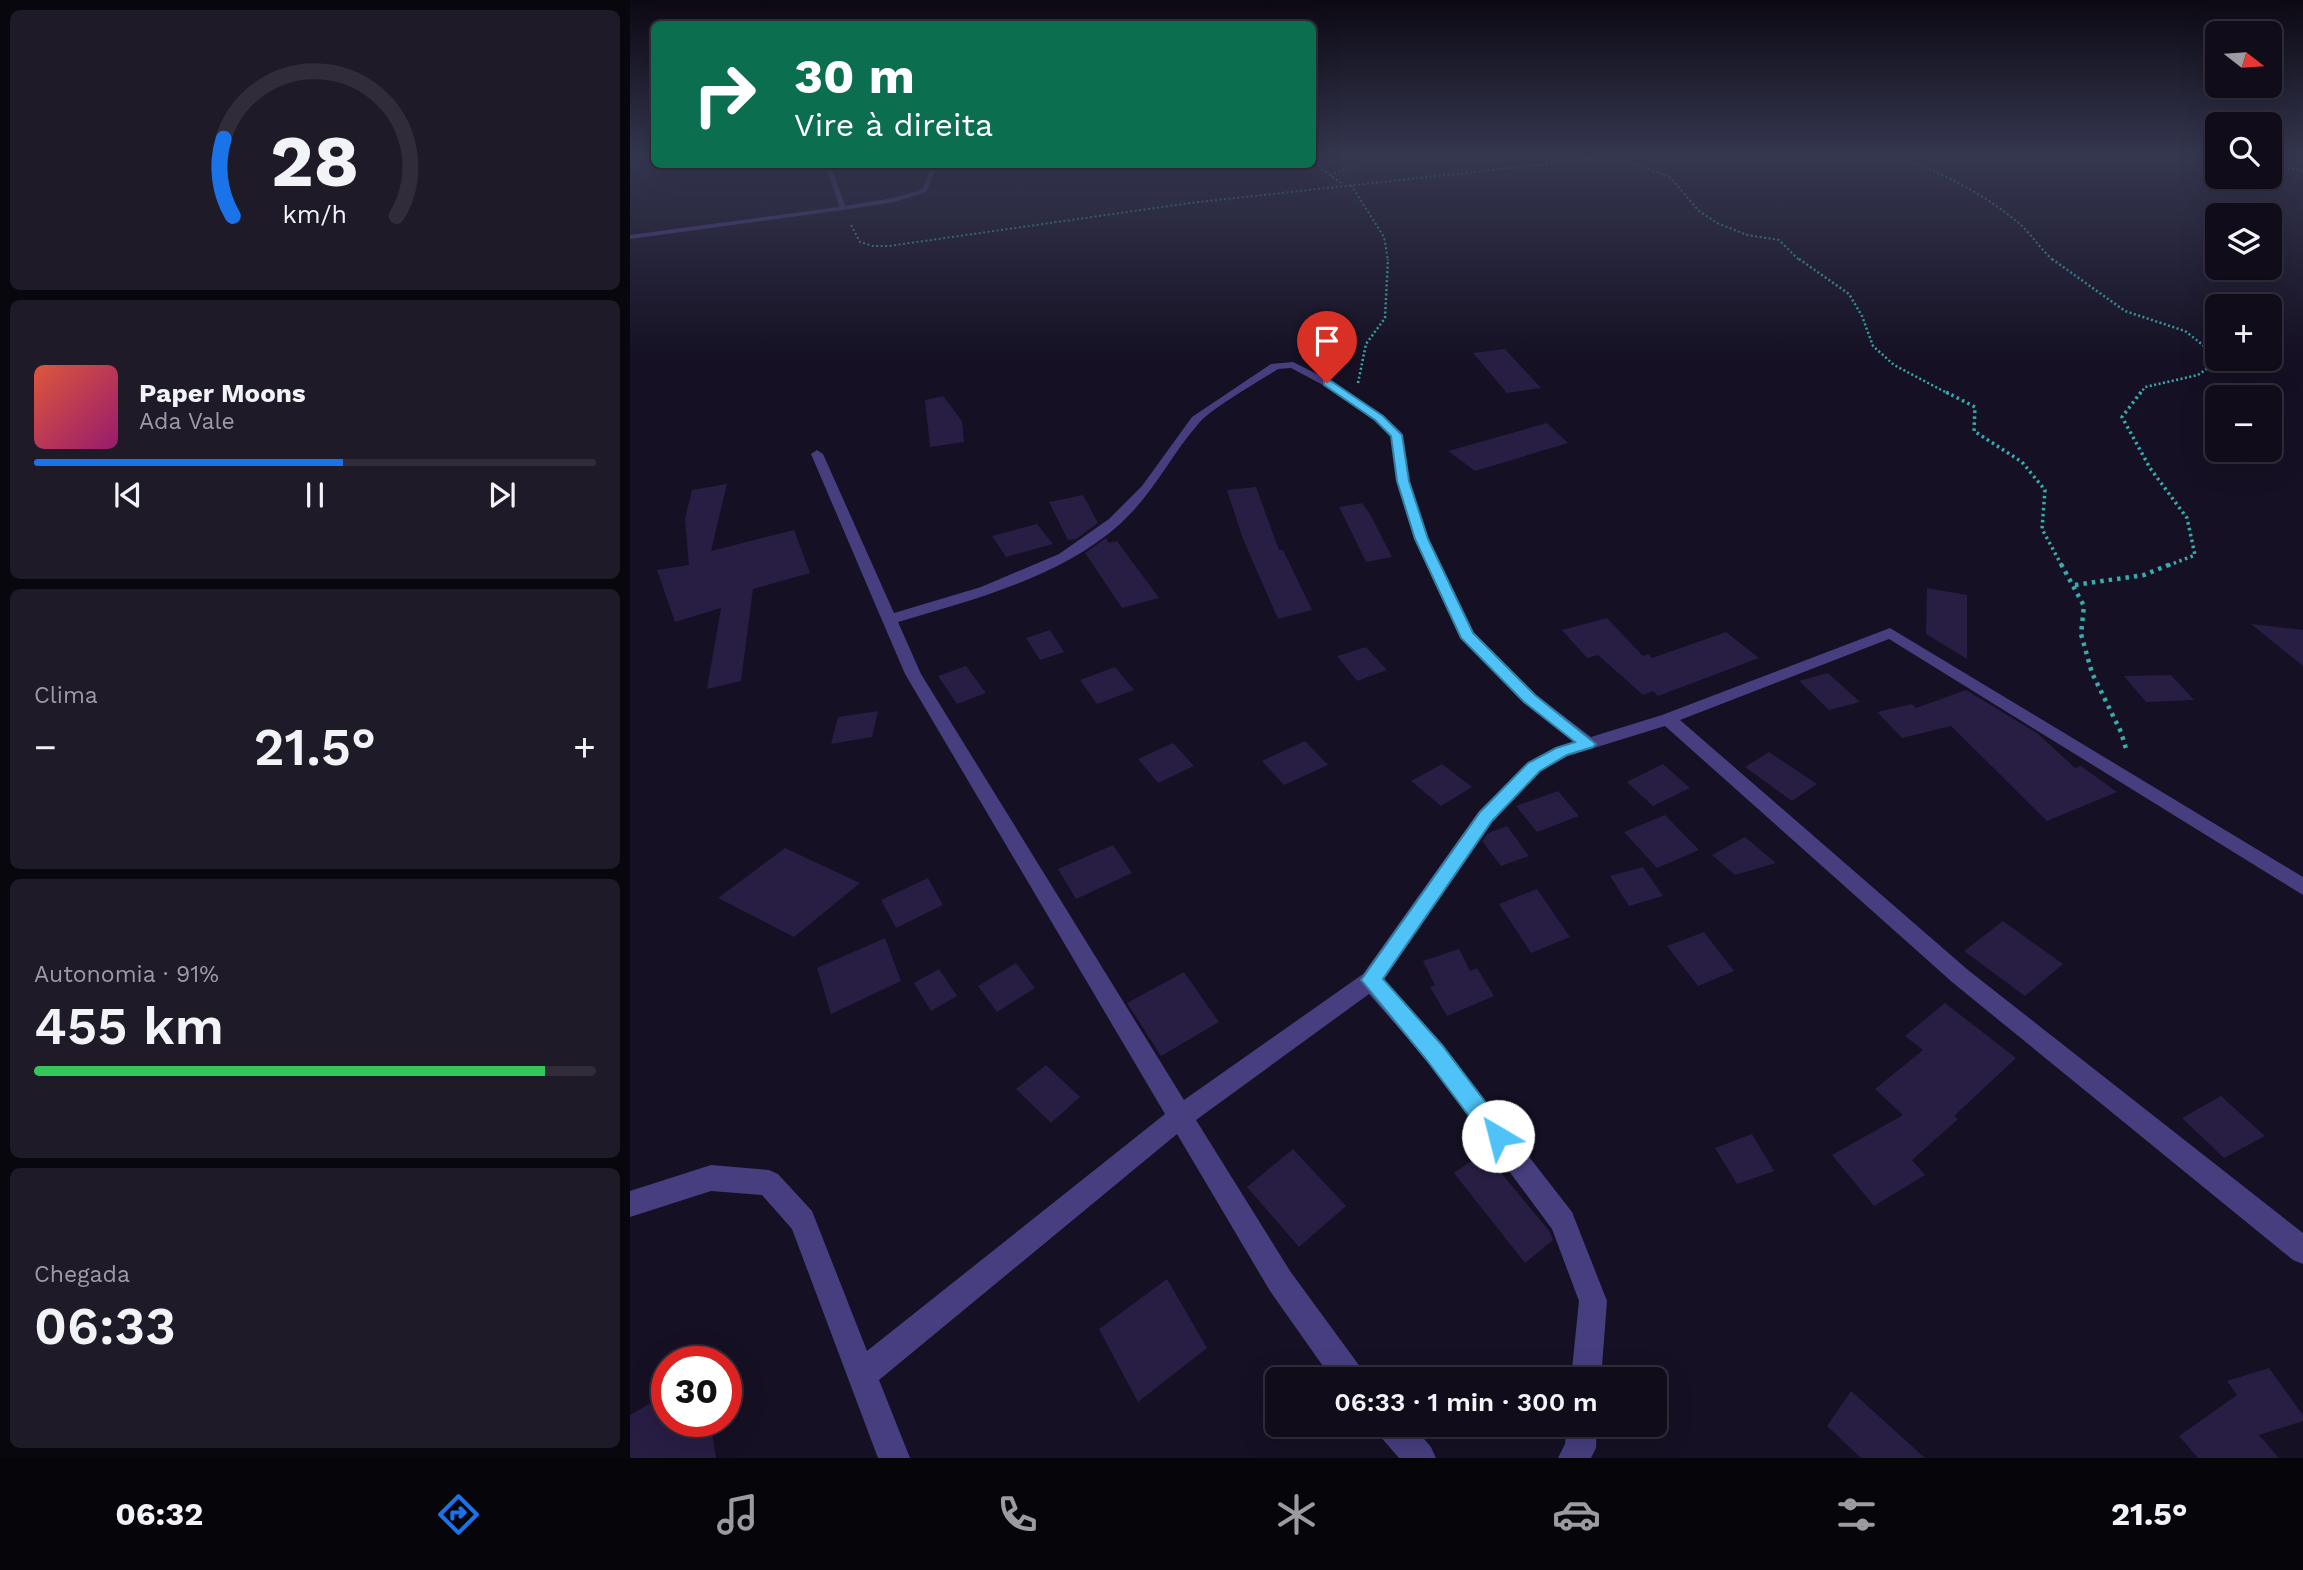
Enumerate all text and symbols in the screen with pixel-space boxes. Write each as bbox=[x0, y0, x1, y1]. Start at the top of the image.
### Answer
north arrow bbox=[2205, 21, 2282, 98]
map controls bbox=[2205, 21, 2282, 462]
text: 30 m bbox=[794, 47, 915, 105]
icon: right bbox=[679, 49, 770, 140]
text: Vire à direita bbox=[794, 106, 993, 144]
button: search bbox=[2205, 112, 2282, 189]
text: 28 bbox=[270, 118, 360, 204]
text: km/h bbox=[283, 200, 347, 229]
button: layers bbox=[2205, 203, 2282, 280]
button: + bbox=[2205, 294, 2282, 371]
pin bbox=[1297, 311, 1357, 383]
icon: arrive bbox=[1308, 322, 1346, 360]
text: Paper Moons bbox=[139, 378, 306, 408]
button: − bbox=[2205, 385, 2282, 462]
text: Ada Vale bbox=[139, 408, 235, 435]
icon: previous bbox=[109, 476, 147, 514]
icon: pause bbox=[296, 476, 334, 514]
icon: next bbox=[483, 476, 521, 514]
text: Clima bbox=[34, 682, 98, 709]
text: 21.5° bbox=[254, 717, 376, 778]
text: − bbox=[34, 725, 57, 769]
text: + bbox=[573, 725, 596, 769]
text: Autonomia · 91% bbox=[34, 961, 219, 988]
text: 455 km bbox=[34, 996, 224, 1057]
position arrow bbox=[1461, 1099, 1535, 1173]
text: Chegada bbox=[34, 1261, 130, 1288]
text: 06:33 bbox=[34, 1296, 176, 1357]
speed limit sign: 30 bbox=[651, 1346, 742, 1437]
text: 06:33 · 1 min · 300 m bbox=[1334, 1387, 1598, 1417]
icon: directions bbox=[434, 1490, 483, 1539]
icon: music bbox=[713, 1490, 762, 1539]
icon: phone bbox=[993, 1490, 1042, 1539]
icon: climate bbox=[1272, 1490, 1321, 1539]
icon: car bbox=[1552, 1490, 1601, 1539]
icon: filters bbox=[1832, 1490, 1881, 1539]
text: 06:32 bbox=[115, 1495, 203, 1533]
text: 21.5° bbox=[2111, 1495, 2188, 1533]

